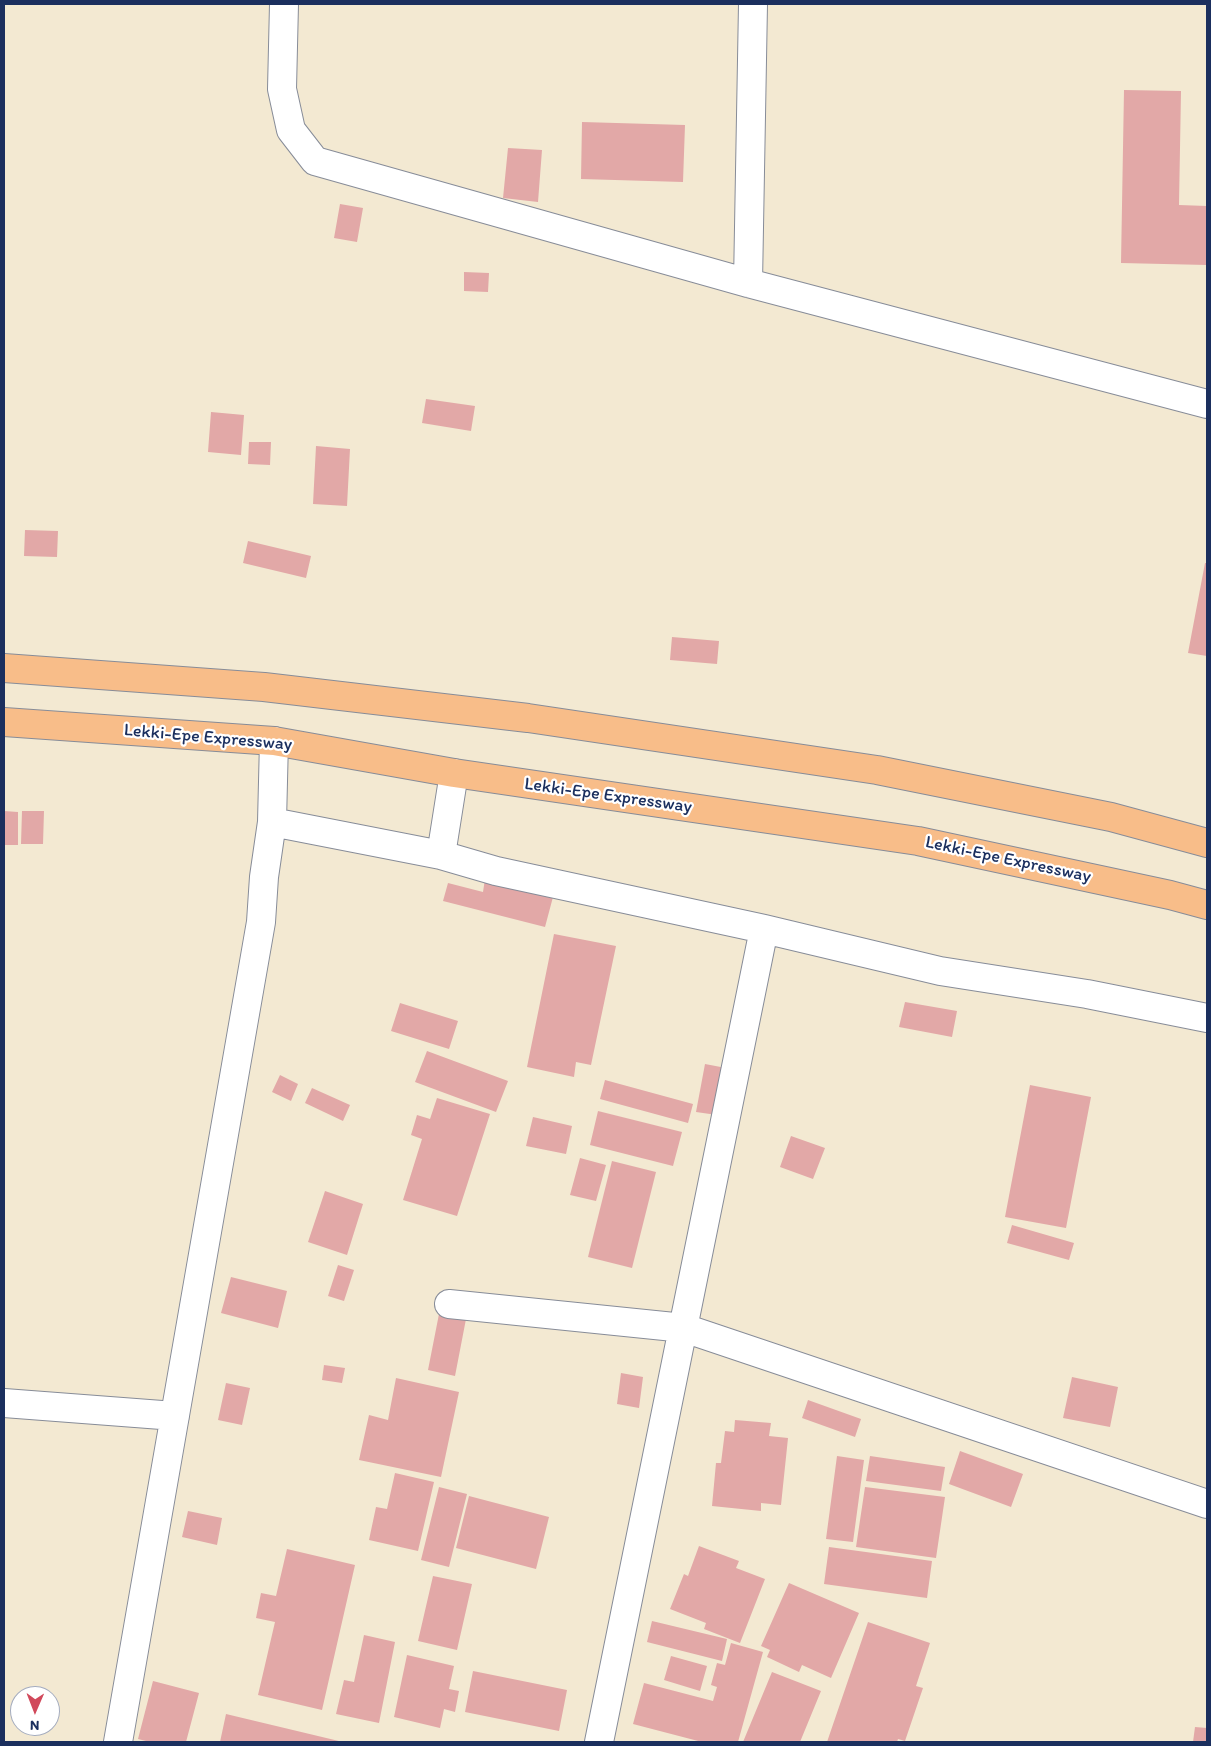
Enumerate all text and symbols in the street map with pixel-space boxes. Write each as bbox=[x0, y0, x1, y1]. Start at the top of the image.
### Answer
street label: Lekki-Epe Expressway bbox=[123, 720, 293, 756]
street label: Lekki-Epe Expressway bbox=[523, 774, 693, 818]
street label: Lekki-Epe Expressway bbox=[923, 832, 1093, 888]
north arrow bbox=[10, 1686, 60, 1736]
text: N bbox=[30, 1717, 40, 1734]

